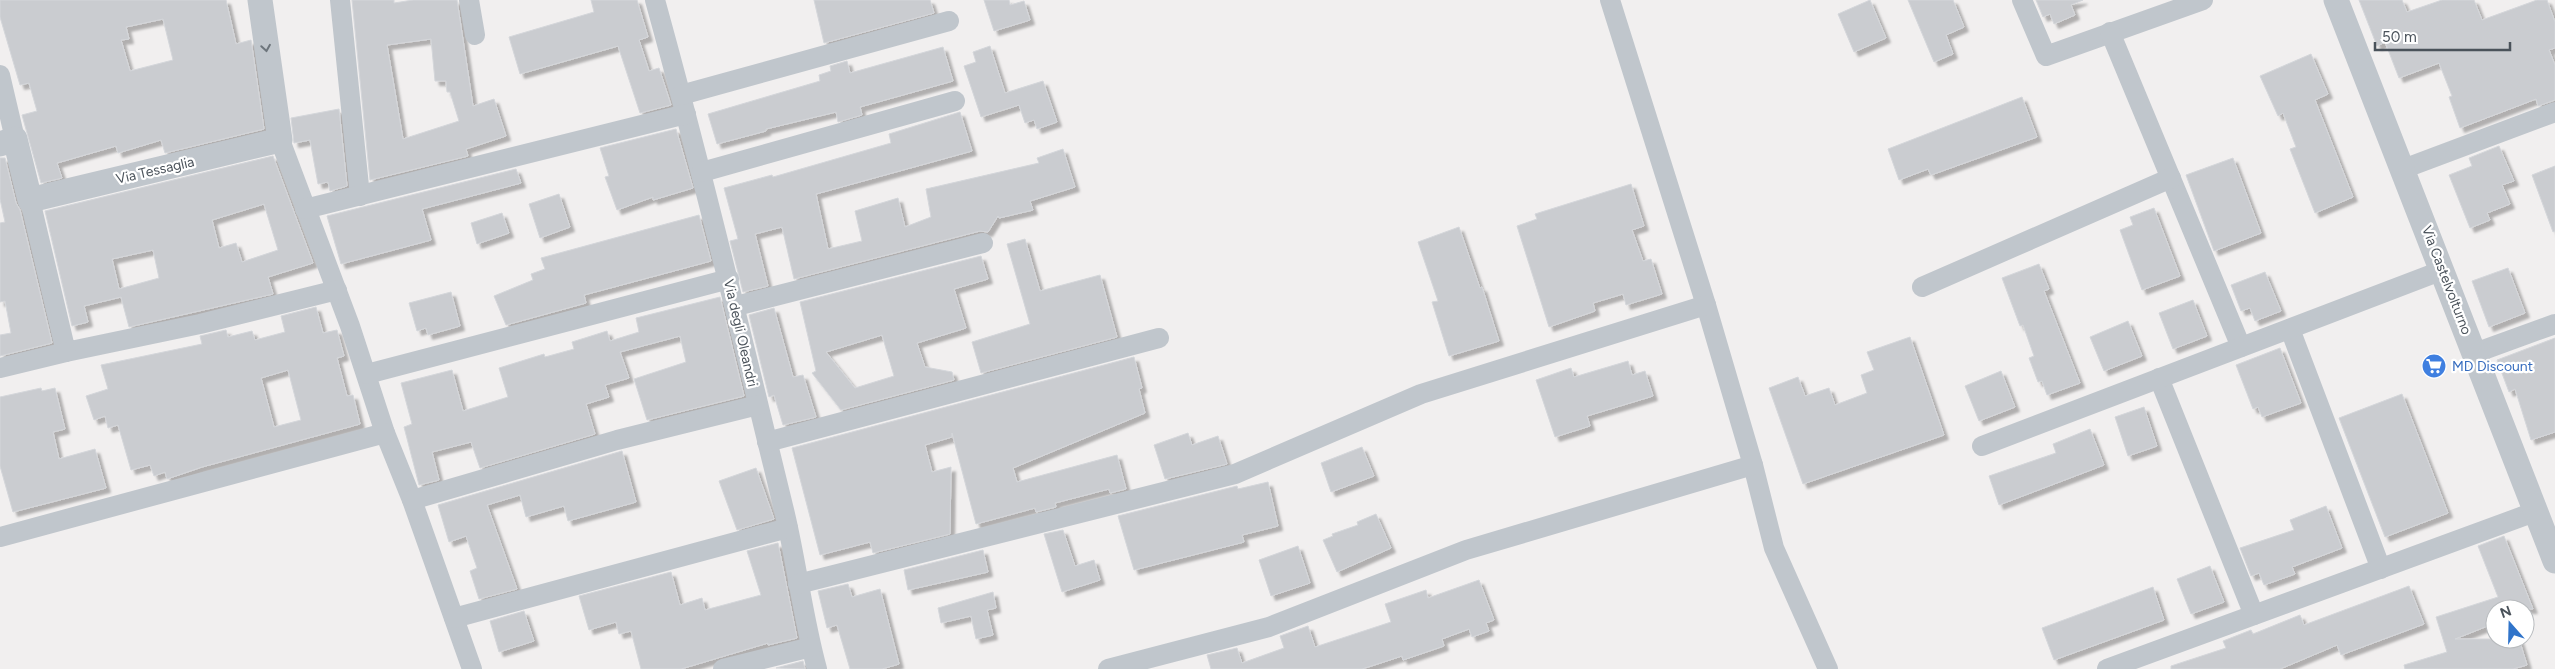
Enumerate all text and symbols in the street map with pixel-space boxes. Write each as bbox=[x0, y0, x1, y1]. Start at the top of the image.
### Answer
scale bar bbox=[2375, 20, 2510, 52]
text: 50 m bbox=[2382, 28, 2417, 46]
one-way arrow bbox=[260, 45, 271, 53]
street label: Via Tessaglia bbox=[114, 153, 196, 188]
street label: Via Castelvolturno bbox=[2418, 223, 2475, 337]
street label: Via degli Oleandri bbox=[720, 278, 761, 389]
supermarket icon: MD Discount bbox=[2421, 353, 2447, 379]
place label: MD Discount bbox=[2452, 358, 2533, 375]
north arrow bbox=[2485, 599, 2535, 649]
text: N bbox=[2498, 602, 2514, 622]

